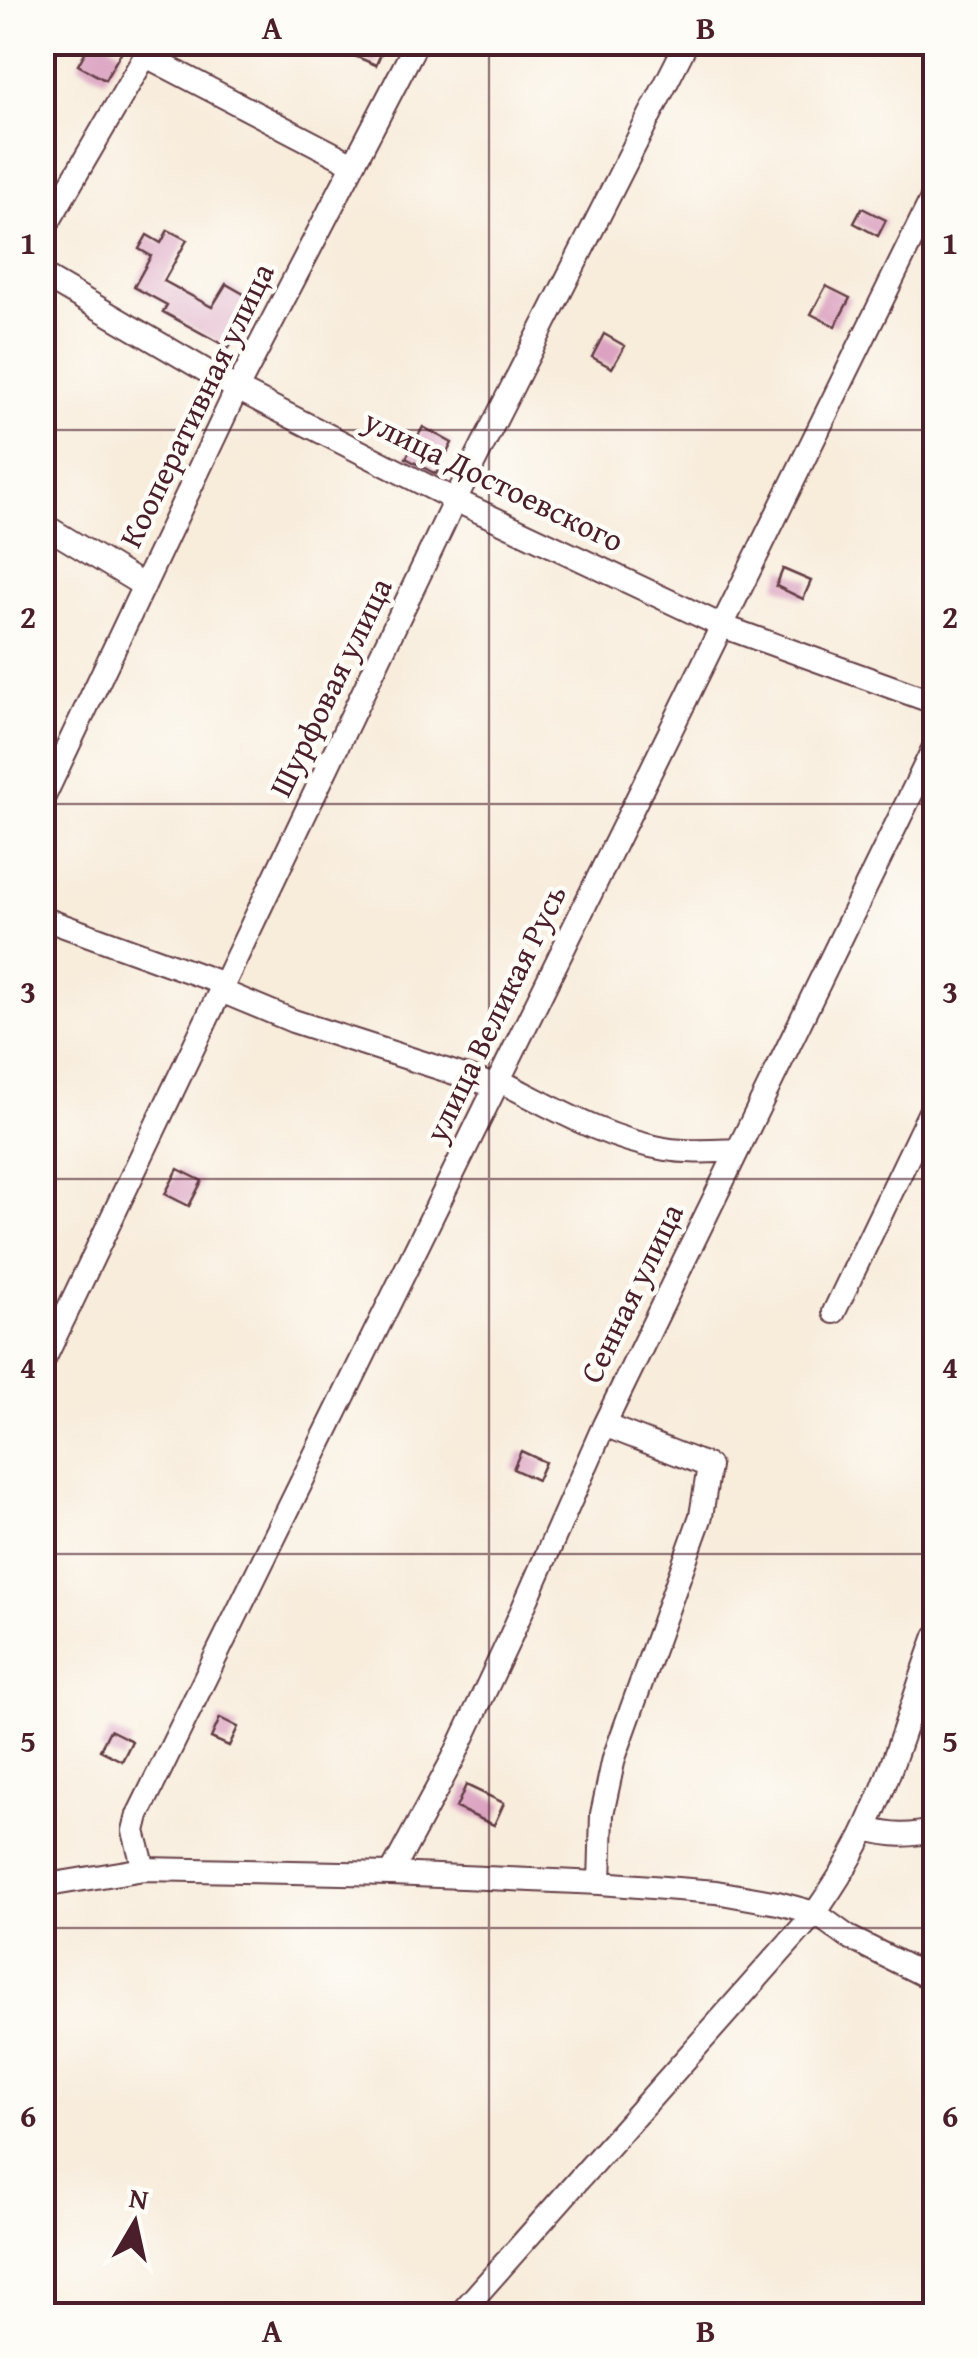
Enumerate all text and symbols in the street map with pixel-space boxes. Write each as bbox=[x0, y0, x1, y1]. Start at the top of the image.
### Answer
text: A bbox=[262, 4, 283, 51]
text: B bbox=[696, 4, 716, 51]
text: 1 bbox=[20, 219, 36, 266]
text: 1 bbox=[942, 219, 958, 266]
street label: Кооперативная улица bbox=[107, 254, 286, 555]
street label: улица Достоевского bbox=[355, 396, 632, 563]
street label: Шурфовая улица bbox=[257, 569, 404, 805]
text: 2 bbox=[20, 593, 36, 640]
text: 2 bbox=[942, 593, 958, 640]
street label: улица Великая Русь bbox=[412, 876, 578, 1151]
text: 3 bbox=[20, 968, 36, 1015]
text: 3 bbox=[942, 968, 958, 1015]
street label: Сенная улица bbox=[567, 1195, 695, 1391]
text: 4 bbox=[20, 1343, 36, 1390]
text: 4 bbox=[942, 1343, 958, 1390]
text: 5 bbox=[20, 1717, 36, 1764]
text: 5 bbox=[942, 1717, 958, 1764]
text: 6 bbox=[20, 2092, 36, 2139]
text: 6 bbox=[942, 2092, 958, 2139]
north arrow bbox=[85, 2173, 185, 2273]
text: N bbox=[127, 2176, 152, 2220]
text: A bbox=[262, 2307, 283, 2354]
text: B bbox=[696, 2307, 716, 2354]

